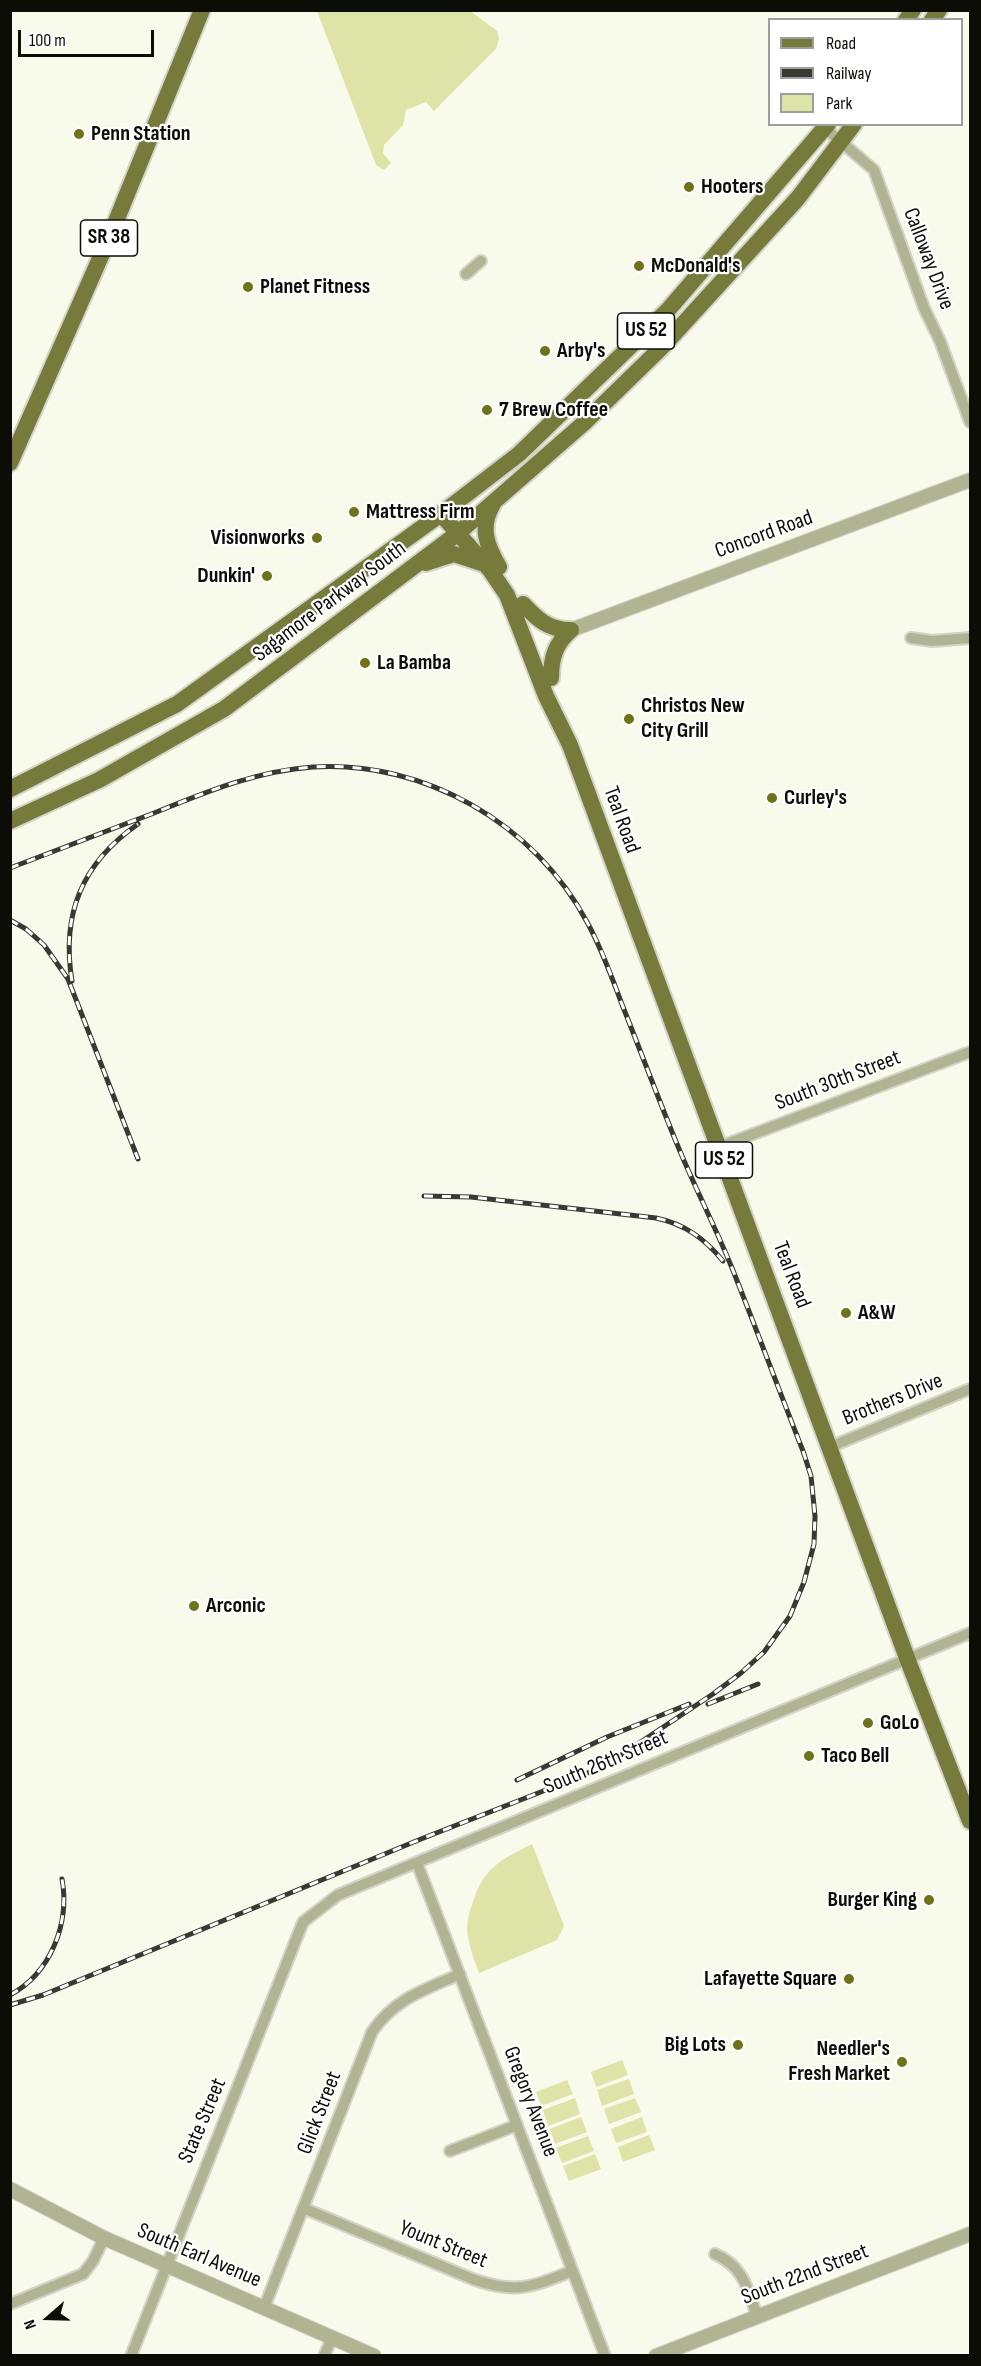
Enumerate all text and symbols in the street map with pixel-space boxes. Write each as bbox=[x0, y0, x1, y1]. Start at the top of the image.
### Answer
scale bar bbox=[21, 18, 158, 56]
legend bbox=[768, 18, 963, 126]
text: 100 m bbox=[29, 30, 66, 51]
text: Road bbox=[826, 33, 856, 54]
text: Railway bbox=[826, 63, 871, 84]
text: Park bbox=[826, 93, 852, 114]
place label: Penn Station bbox=[91, 121, 191, 147]
marker: Penn Station bbox=[72, 127, 86, 141]
place label: Hooters bbox=[701, 174, 764, 200]
marker: Hooters bbox=[682, 180, 696, 194]
street label: Calloway Drive bbox=[897, 204, 959, 314]
road number: SR 38 bbox=[80, 220, 138, 256]
place label: McDonald's bbox=[651, 253, 740, 279]
marker: McDonald's bbox=[632, 259, 646, 273]
place label: Planet Fitness bbox=[260, 274, 370, 300]
marker: Planet Fitness bbox=[241, 280, 255, 294]
road number: US 52 bbox=[618, 313, 674, 349]
place label: Arby's bbox=[557, 338, 605, 364]
marker: Arby's bbox=[538, 344, 552, 358]
place label: 7 Brew Coffee bbox=[499, 397, 608, 423]
marker: 7 Brew Coffee bbox=[480, 403, 494, 417]
place label: Mattress Firm bbox=[366, 499, 475, 525]
marker: Mattress Firm bbox=[347, 505, 361, 519]
street label: Concord Road bbox=[711, 505, 817, 565]
place label: Visionworks bbox=[211, 525, 305, 551]
marker: Visionworks bbox=[310, 531, 324, 545]
street label: Sagamore Parkway South bbox=[248, 536, 412, 668]
place label: Dunkin' bbox=[197, 563, 255, 589]
marker: Dunkin' bbox=[260, 569, 274, 583]
place label: La Bamba bbox=[377, 650, 451, 676]
marker: La Bamba bbox=[358, 656, 372, 670]
place label: Christos New City Grill bbox=[641, 693, 745, 744]
marker: Christos New City Grill bbox=[622, 712, 636, 726]
street label: Teal Road bbox=[597, 783, 645, 857]
place label: Curley's bbox=[784, 785, 847, 811]
marker: Curley's bbox=[765, 791, 779, 805]
street label: South 30th Street bbox=[771, 1045, 905, 1117]
road number: US 52 bbox=[696, 1142, 752, 1178]
street label: Teal Road bbox=[766, 1238, 816, 1312]
place label: A&W bbox=[858, 1300, 896, 1326]
marker: A&W bbox=[839, 1306, 853, 1320]
street label: Brothers Drive bbox=[839, 1368, 947, 1432]
place label: Arconic bbox=[206, 1593, 266, 1619]
marker: Arconic bbox=[187, 1599, 201, 1613]
place label: GoLo bbox=[880, 1710, 919, 1736]
marker: GoLo bbox=[861, 1716, 875, 1730]
street label: South 26th Street bbox=[540, 1725, 672, 1801]
place label: Taco Bell bbox=[821, 1743, 889, 1769]
marker: Taco Bell bbox=[802, 1749, 816, 1763]
place label: Burger King bbox=[828, 1887, 917, 1913]
marker: Burger King bbox=[922, 1893, 936, 1907]
place label: Lafayette Square bbox=[704, 1966, 837, 1992]
marker: Lafayette Square bbox=[842, 1972, 856, 1986]
place label: Big Lots bbox=[665, 2032, 726, 2058]
place label: Needler's Fresh Market bbox=[788, 2036, 890, 2088]
marker: Big Lots bbox=[731, 2038, 745, 2052]
street label: Gregory Avenue bbox=[497, 2043, 563, 2161]
marker: Needler's Fresh Market bbox=[895, 2055, 909, 2069]
street label: Glick Street bbox=[292, 2068, 348, 2158]
street label: State Street bbox=[173, 2075, 233, 2167]
street label: Yount Street bbox=[395, 2215, 491, 2275]
street label: South Earl Avenue bbox=[133, 2218, 265, 2294]
street label: South 22nd Street bbox=[738, 2239, 872, 2311]
north arrow bbox=[18, 2288, 78, 2348]
text: N bbox=[20, 2317, 41, 2332]

